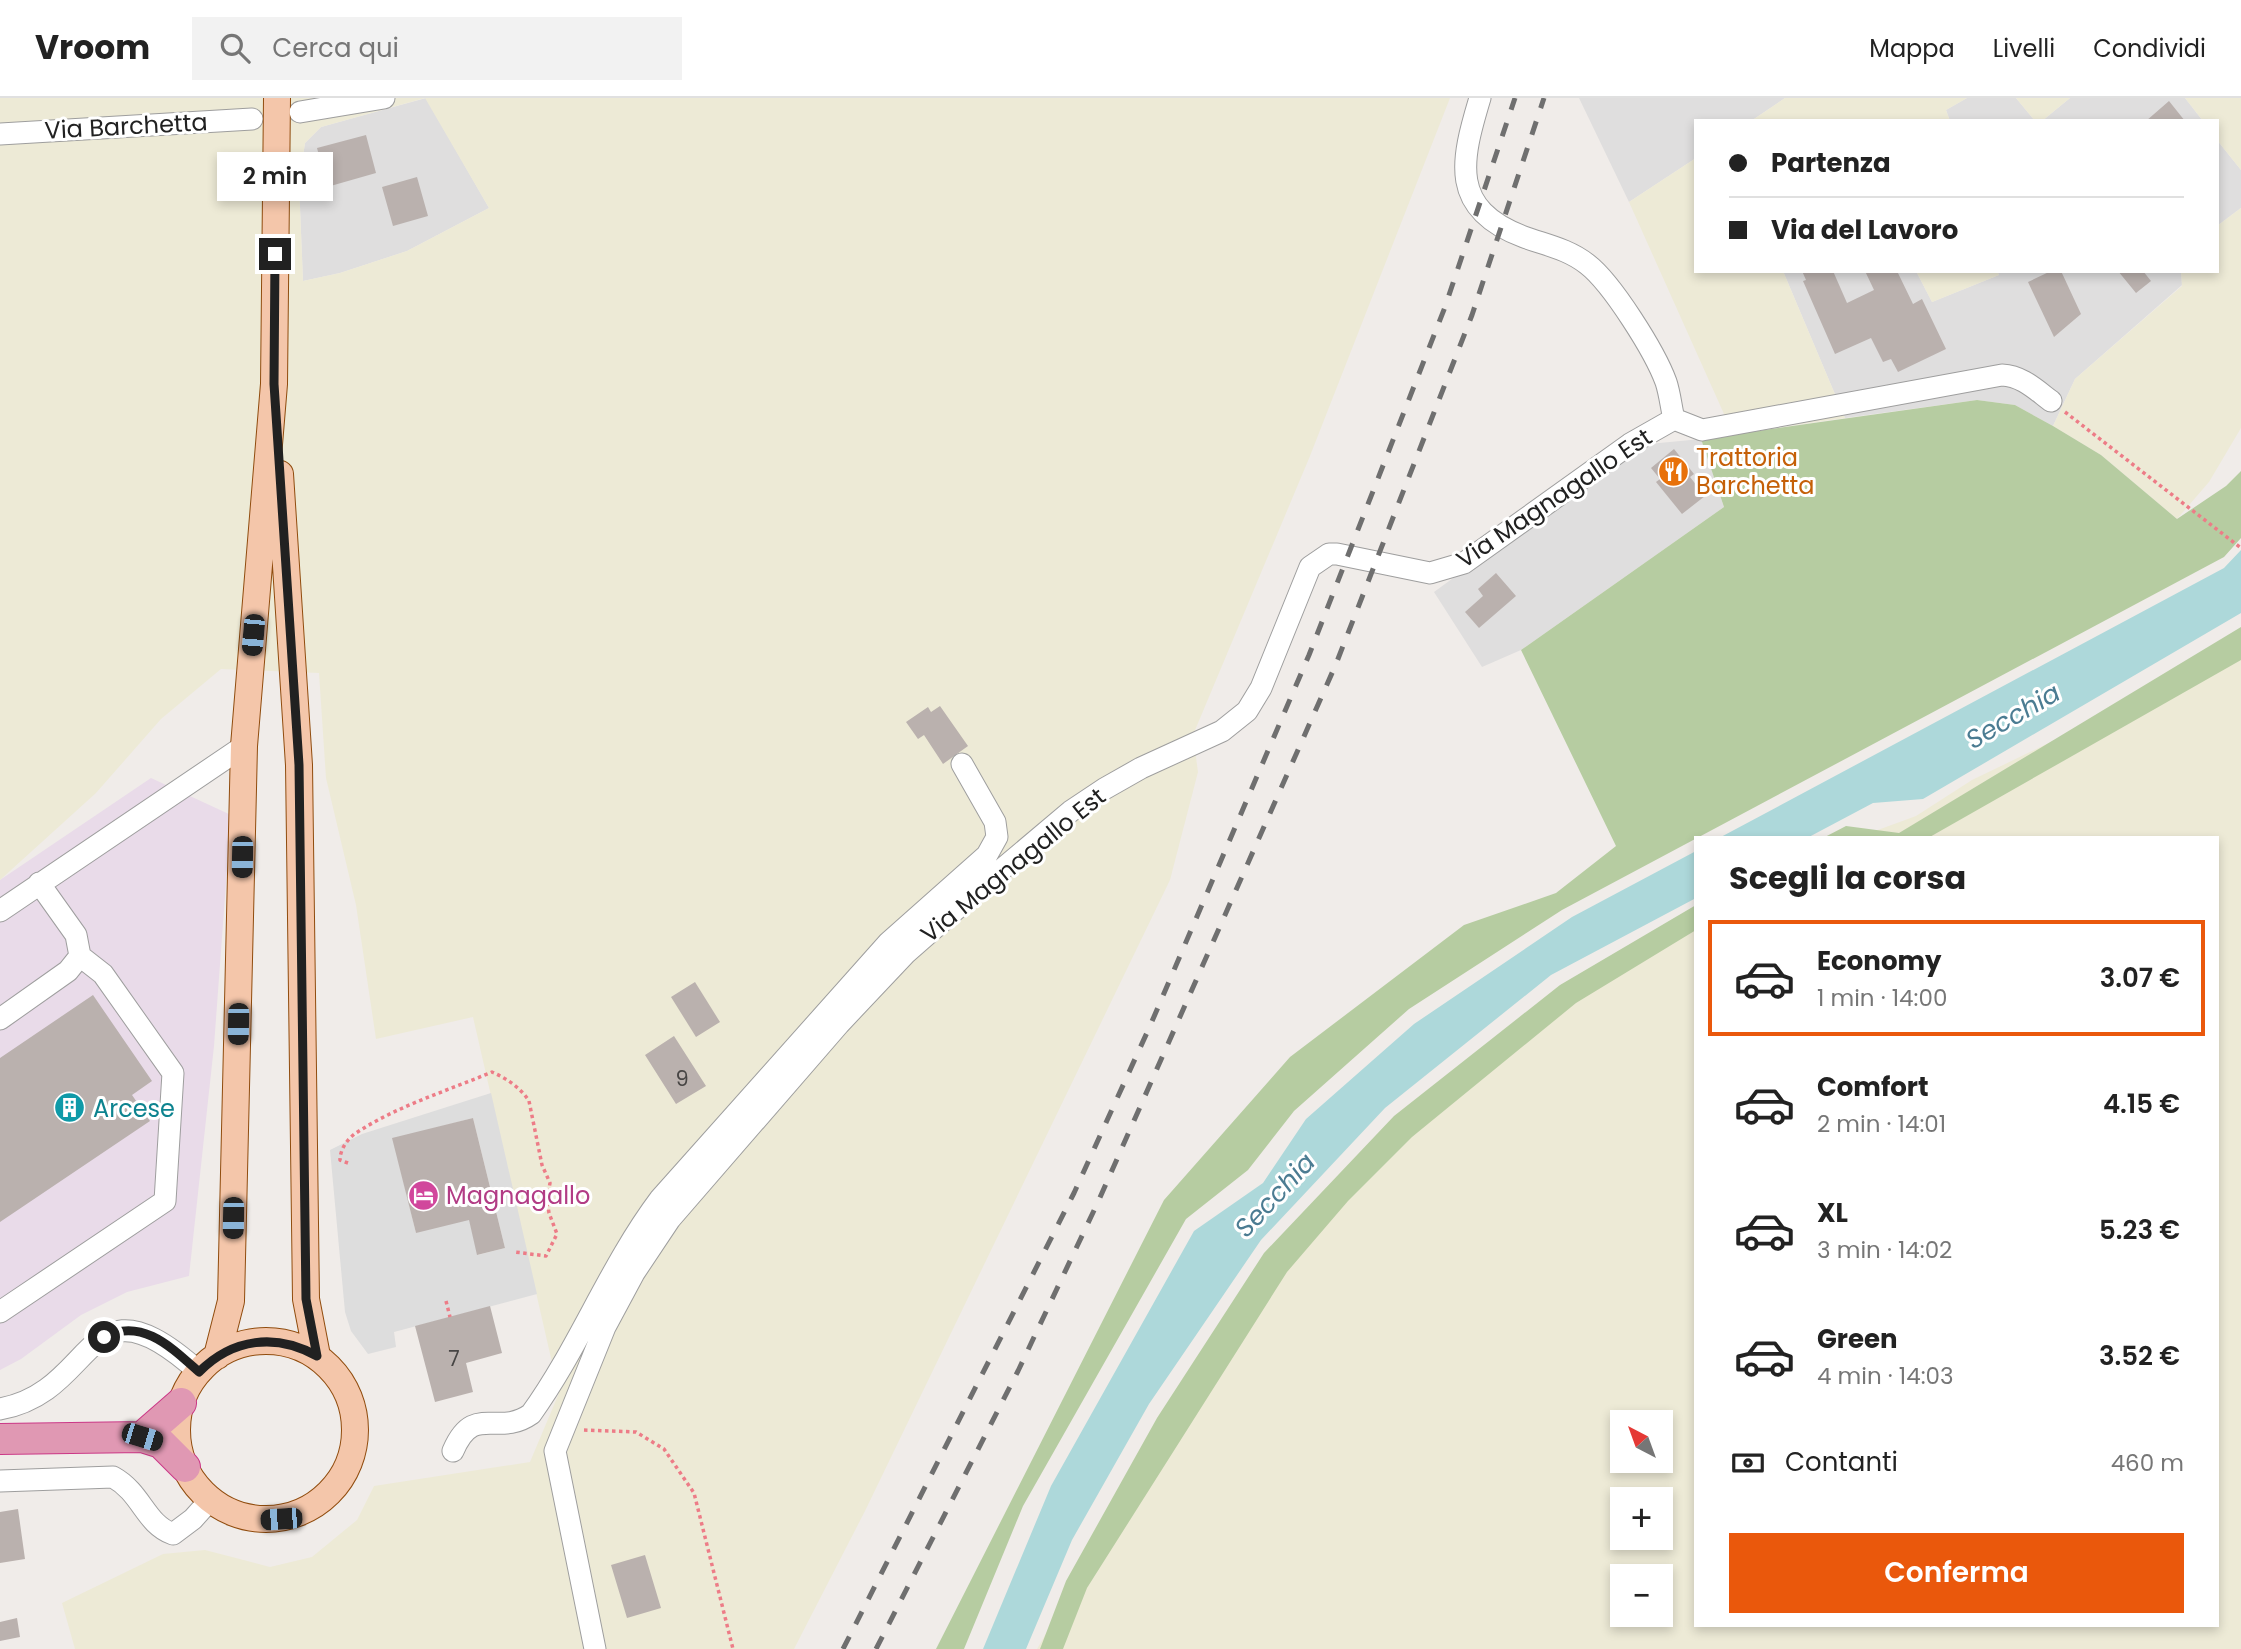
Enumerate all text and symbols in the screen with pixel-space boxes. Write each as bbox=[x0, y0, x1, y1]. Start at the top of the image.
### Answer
search box bbox=[192, 17, 682, 80]
text: Vroom bbox=[35, 24, 150, 71]
icon: search bbox=[216, 29, 254, 67]
text: Cerca qui bbox=[272, 30, 399, 66]
text: Mappa bbox=[1869, 32, 1955, 65]
text: Livelli bbox=[1993, 32, 2055, 65]
text: Condividi bbox=[2093, 32, 2206, 65]
street label: Via Barchetta bbox=[44, 105, 208, 147]
text: Partenza bbox=[1771, 145, 1891, 181]
callout: 2 min bbox=[217, 152, 333, 202]
text: 2 min bbox=[243, 160, 307, 192]
text: Via del Lavoro bbox=[1771, 212, 1958, 248]
route end bbox=[259, 238, 291, 270]
street label: Via Magnagallo Est bbox=[1450, 420, 1658, 576]
place label: Trattoria Barchetta bbox=[1696, 441, 1814, 502]
restaurant icon: Trattoria Barchetta bbox=[1656, 454, 1690, 488]
car bbox=[241, 613, 266, 657]
water label: Secchia bbox=[1959, 675, 2067, 757]
street label: Via Magnagallo Est bbox=[914, 780, 1112, 950]
car bbox=[232, 836, 253, 878]
text: Scegli la corsa bbox=[1729, 855, 1966, 900]
text: Economy bbox=[1817, 943, 1941, 979]
icon: car bbox=[1733, 947, 1796, 1010]
text: 3.07 € bbox=[2100, 960, 2180, 996]
text: 1 min · 14:00 bbox=[1817, 982, 1947, 1014]
car bbox=[228, 1003, 249, 1045]
house number: 9 bbox=[675, 1064, 689, 1093]
text: Comfort bbox=[1817, 1069, 1929, 1105]
icon: car bbox=[1733, 1073, 1796, 1136]
text: 4.15 € bbox=[2103, 1086, 2180, 1122]
building icon: Arcese bbox=[53, 1091, 87, 1125]
place label: Arcese bbox=[93, 1092, 175, 1125]
text: 2 min · 14:01 bbox=[1817, 1108, 1946, 1140]
water label: Secchia bbox=[1227, 1145, 1323, 1245]
hotel icon: Magnagallo bbox=[406, 1178, 440, 1212]
place label: Magnagallo bbox=[446, 1179, 590, 1212]
text: XL bbox=[1817, 1195, 1848, 1231]
car bbox=[223, 1197, 244, 1239]
icon: car bbox=[1733, 1199, 1796, 1262]
text: 5.23 € bbox=[2099, 1212, 2180, 1248]
text: 3 min · 14:02 bbox=[1817, 1234, 1952, 1266]
route start bbox=[88, 1321, 120, 1353]
text: Green bbox=[1817, 1321, 1898, 1357]
icon: car bbox=[1733, 1325, 1796, 1388]
text: 3.52 € bbox=[2099, 1338, 2180, 1374]
house number: 7 bbox=[448, 1344, 460, 1373]
text: 4 min · 14:03 bbox=[1817, 1360, 1954, 1392]
north arrow bbox=[1610, 1410, 1673, 1474]
map controls bbox=[1610, 1410, 1673, 1627]
car bbox=[119, 1421, 166, 1453]
icon: cash bbox=[1729, 1444, 1767, 1482]
text: Contanti bbox=[1785, 1444, 1898, 1480]
text: 460 m bbox=[2111, 1447, 2184, 1479]
button: + bbox=[1610, 1487, 1673, 1550]
car bbox=[260, 1507, 303, 1531]
button: Conferma bbox=[1729, 1533, 2184, 1613]
button: − bbox=[1610, 1564, 1673, 1627]

